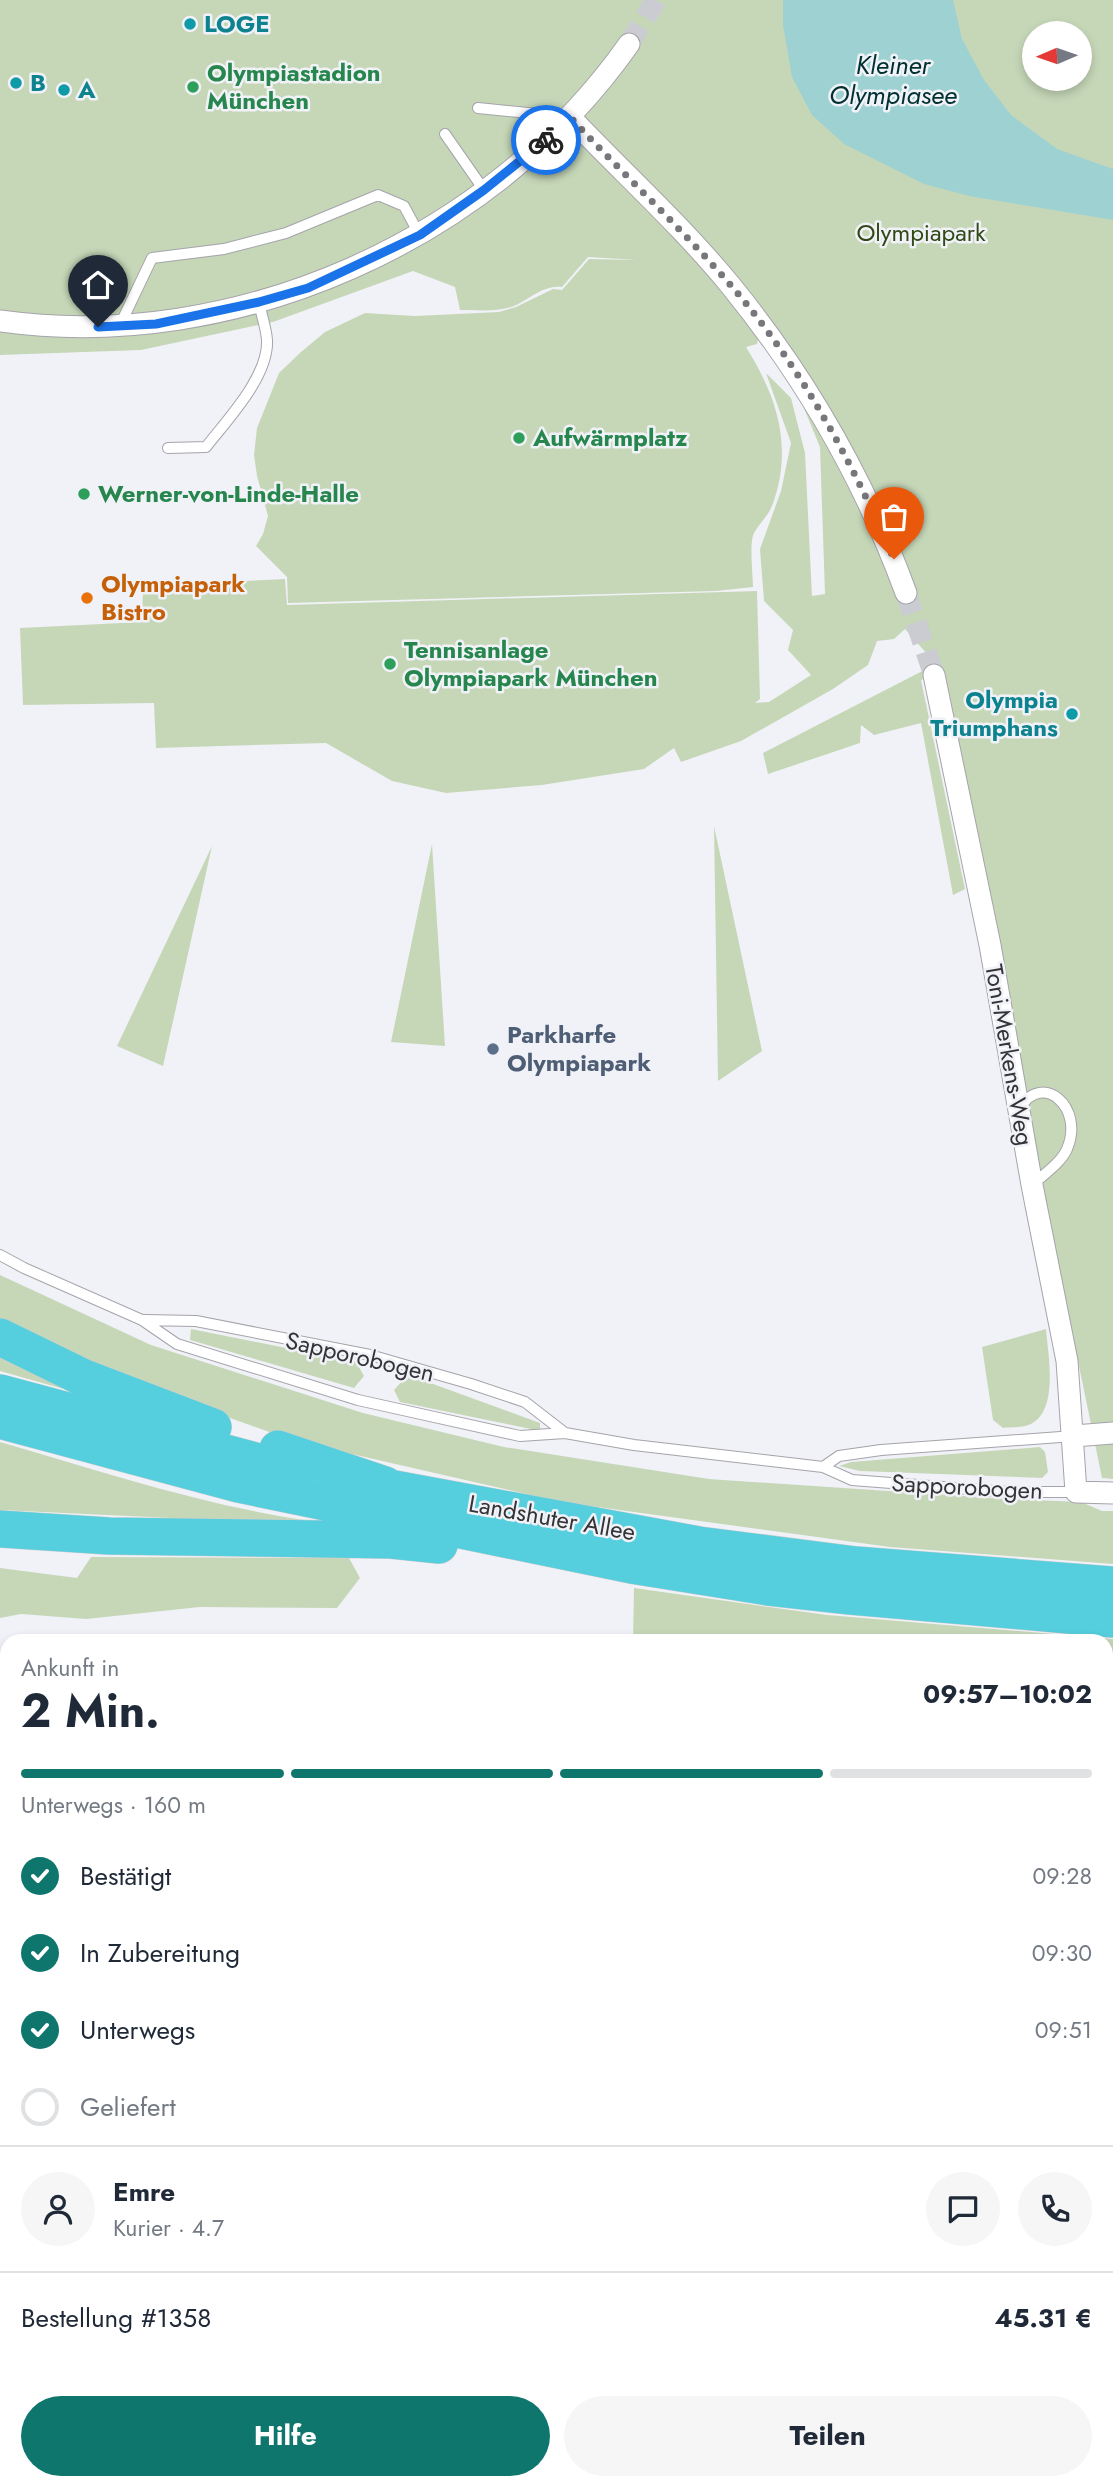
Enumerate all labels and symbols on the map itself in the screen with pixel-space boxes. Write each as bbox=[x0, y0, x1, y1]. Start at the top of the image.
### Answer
place label: LOGE bbox=[204, 6, 270, 41]
marker: LOGE bbox=[182, 16, 198, 32]
north arrow bbox=[1022, 21, 1092, 91]
water label: Kleiner Olympiasee bbox=[829, 46, 957, 114]
place label: Olympiastadion München bbox=[207, 55, 381, 118]
place label: B bbox=[30, 65, 46, 100]
place label: A bbox=[77, 72, 96, 107]
marker: B bbox=[8, 75, 24, 91]
marker: Olympiastadion München bbox=[185, 79, 201, 95]
marker: A bbox=[56, 82, 72, 98]
courier bbox=[511, 105, 581, 175]
park label: Olympiapark bbox=[856, 215, 986, 250]
pin bbox=[68, 255, 128, 327]
place label: Aufwärmplatz bbox=[532, 420, 688, 455]
marker: Aufwärmplatz bbox=[511, 430, 527, 446]
place label: Werner-von-Linde-Halle bbox=[98, 476, 359, 511]
marker: Werner-von-Linde-Halle bbox=[76, 486, 92, 502]
pin bbox=[864, 487, 924, 559]
place label: Olympiapark Bistro bbox=[101, 566, 245, 629]
marker: Olympiapark Bistro bbox=[79, 590, 95, 606]
place label: Tennisanlage Olympiapark München bbox=[404, 632, 657, 695]
marker: Tennisanlage Olympiapark München bbox=[382, 656, 398, 672]
place label: Olympia Triumphans bbox=[930, 682, 1058, 745]
marker: Olympia Triumphans bbox=[1064, 706, 1080, 722]
street label: Toni-Merkens-Weg bbox=[976, 962, 1043, 1148]
place label: Parkharfe Olympiapark bbox=[507, 1017, 651, 1080]
marker: Parkharfe Olympiapark bbox=[485, 1041, 501, 1057]
street label: Sapporobogen bbox=[282, 1322, 438, 1391]
street label: Sapporobogen bbox=[890, 1465, 1044, 1508]
street label: Landshuter Allee bbox=[466, 1486, 638, 1549]

